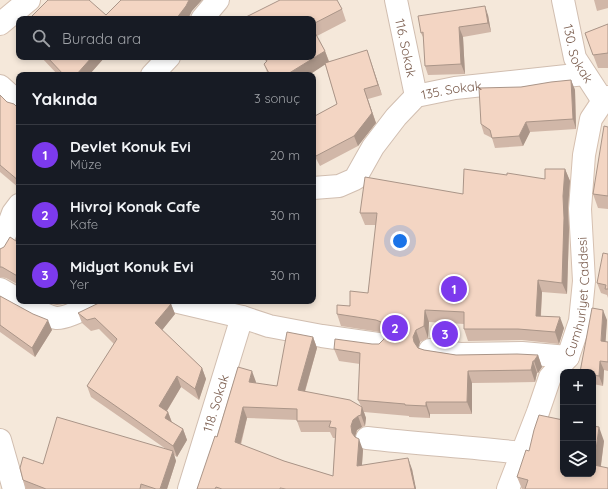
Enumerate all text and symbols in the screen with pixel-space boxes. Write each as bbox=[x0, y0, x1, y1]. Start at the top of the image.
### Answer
search box bbox=[16, 16, 316, 60]
street label: 116. Sokak bbox=[392, 17, 420, 79]
street label: 130. Sokak bbox=[560, 23, 597, 86]
icon: search bbox=[30, 27, 52, 49]
text: Burada ara bbox=[62, 29, 141, 48]
street label: 135. Sokak bbox=[420, 77, 482, 103]
text: Yakında bbox=[32, 88, 97, 109]
text: 3 sonuç bbox=[254, 90, 300, 106]
text: Devlet Konuk Evi bbox=[70, 137, 191, 156]
text: 1 bbox=[42, 147, 48, 163]
text: 20 m bbox=[270, 147, 300, 163]
text: Müze bbox=[70, 156, 102, 172]
text: Hivroj Konak Cafe bbox=[70, 197, 200, 216]
text: 2 bbox=[41, 207, 49, 223]
text: 30 m bbox=[270, 207, 300, 223]
text: Kafe bbox=[70, 216, 98, 232]
your location bbox=[390, 231, 410, 251]
street label: Cumhuriyet Caddesi bbox=[561, 237, 592, 359]
text: Midyat Konuk Evi bbox=[70, 257, 193, 276]
text: 3 bbox=[42, 267, 48, 283]
text: 30 m bbox=[270, 267, 300, 283]
pin: 1 bbox=[441, 274, 467, 304]
text: Yer bbox=[70, 276, 89, 292]
pin: 2 bbox=[382, 313, 408, 343]
pin: 3 bbox=[432, 319, 458, 349]
map controls bbox=[560, 369, 596, 477]
button: + bbox=[560, 369, 596, 405]
street label: 118. Sokak bbox=[199, 372, 232, 434]
button: − bbox=[560, 405, 596, 441]
button: layers bbox=[560, 441, 596, 477]

